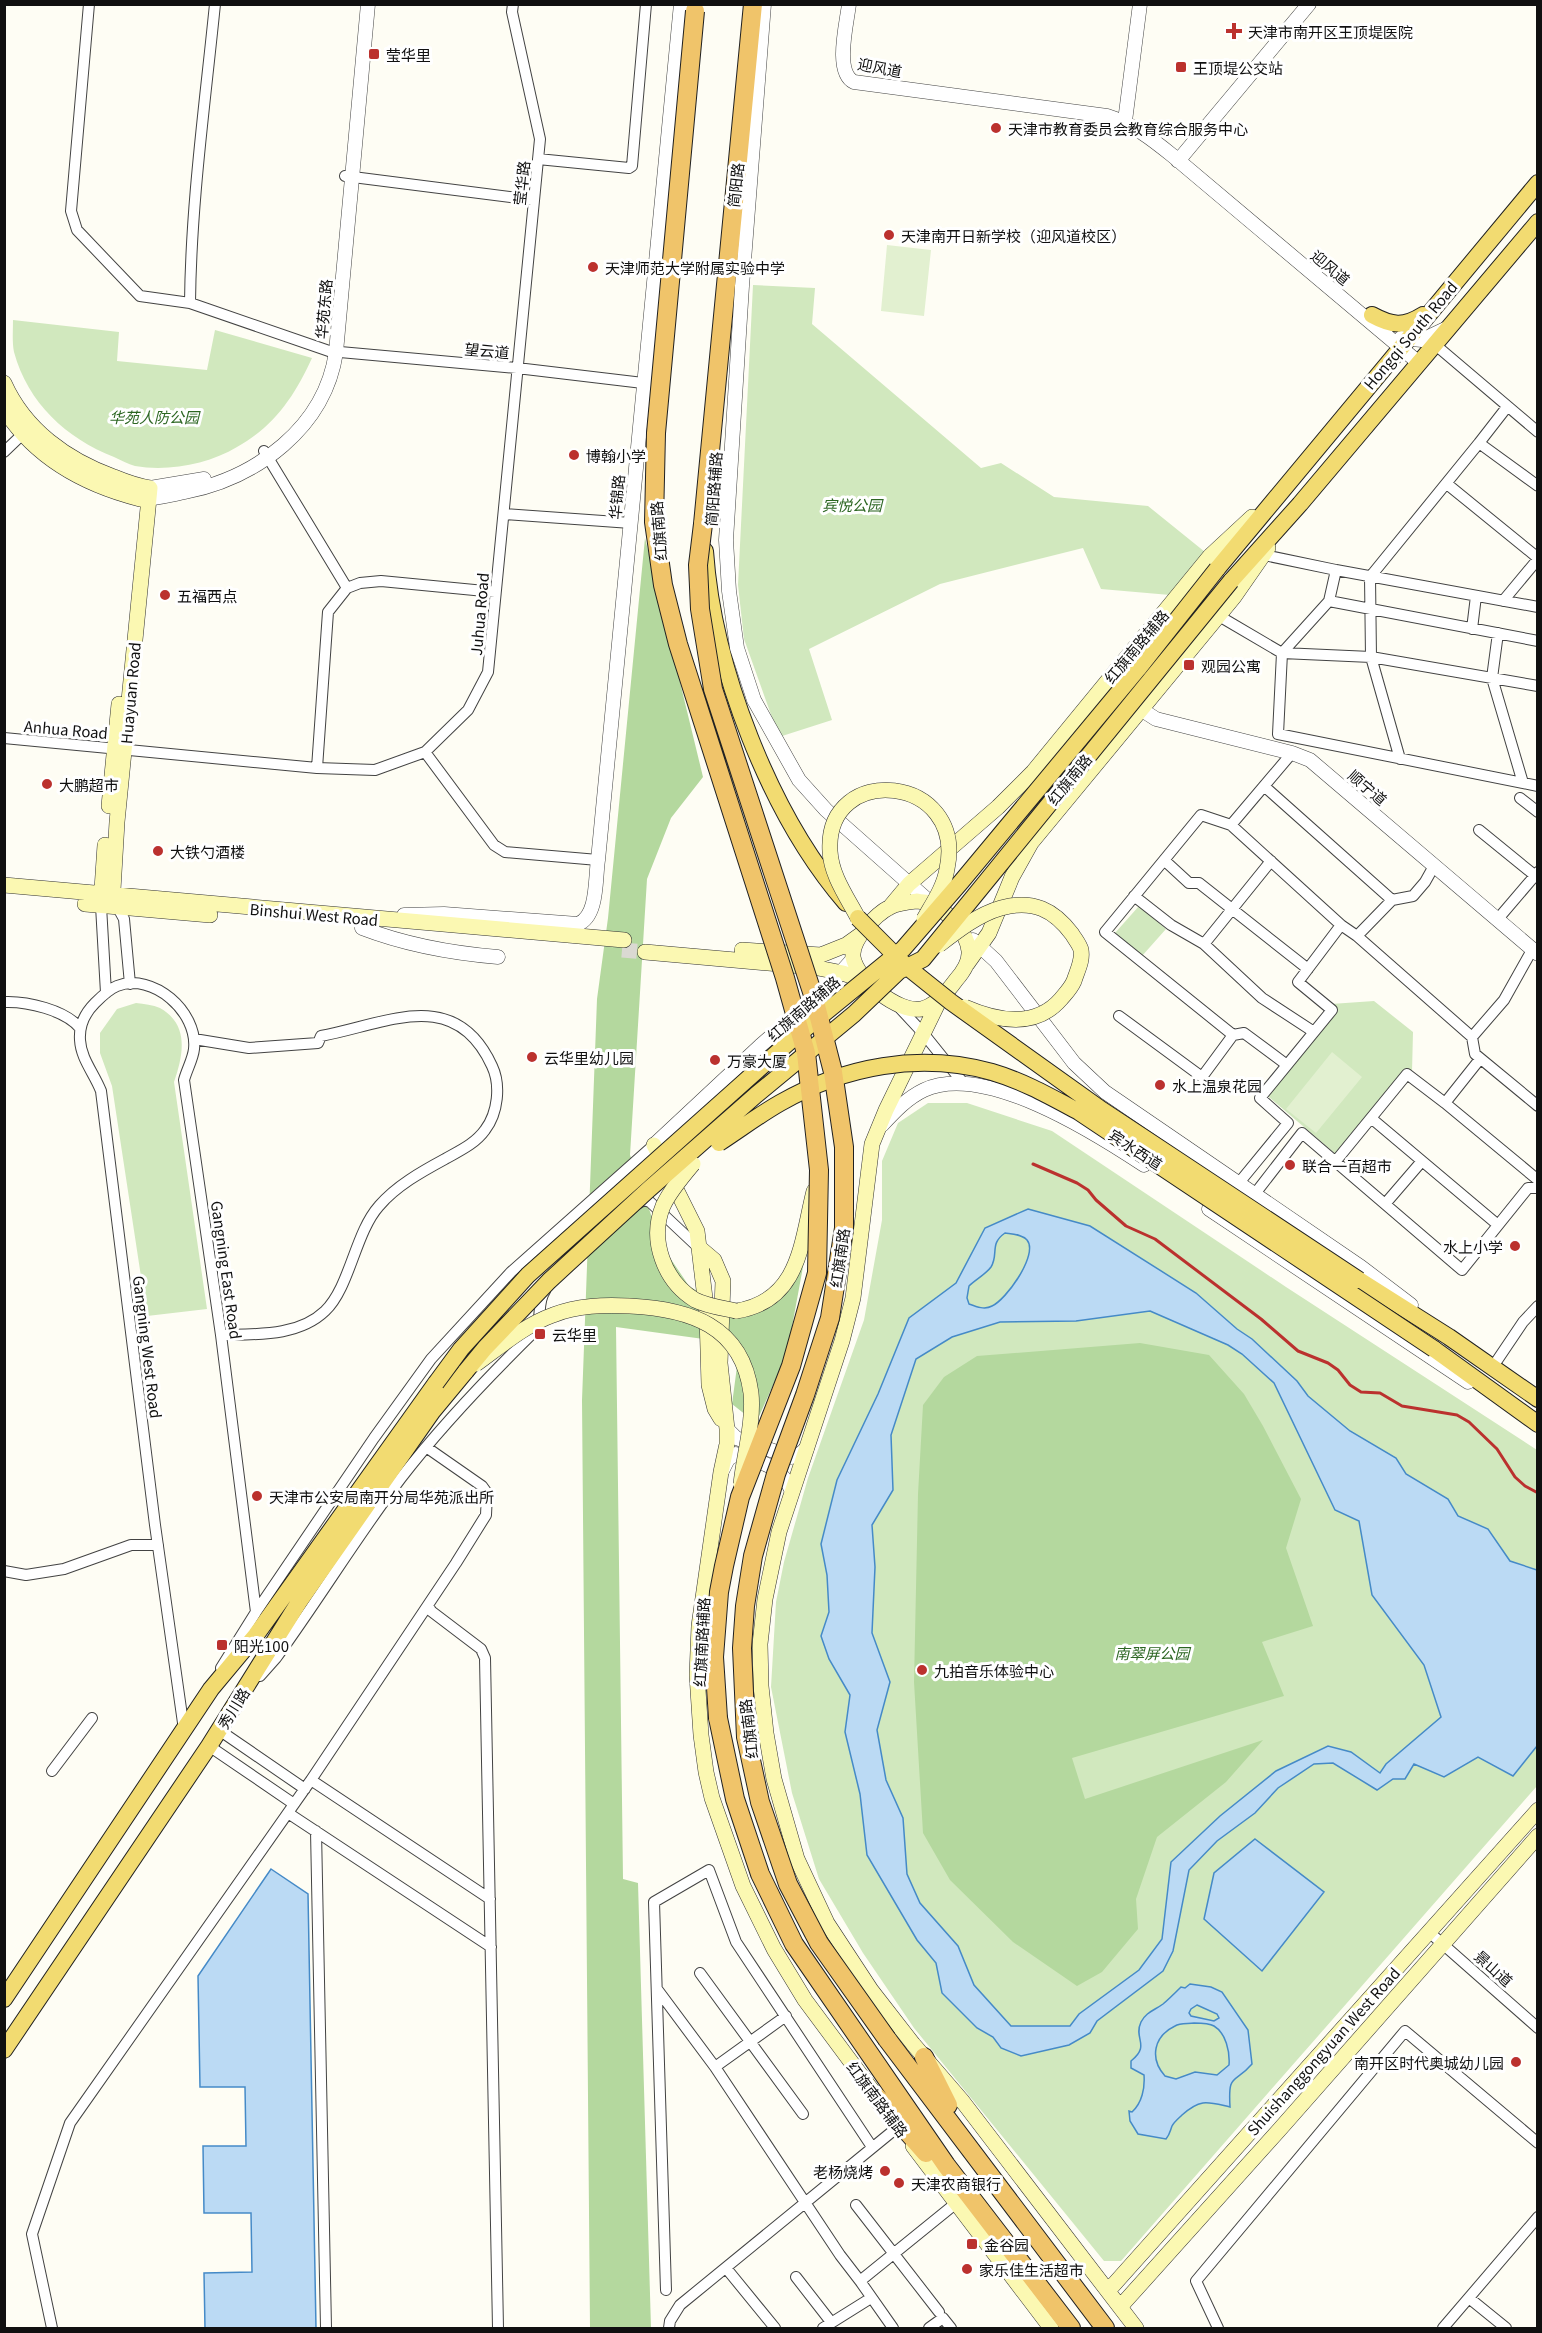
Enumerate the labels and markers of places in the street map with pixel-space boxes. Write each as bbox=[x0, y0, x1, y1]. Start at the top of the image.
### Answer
place label: 天津市南开区王顶堤医院 bbox=[1248, 21, 1413, 42]
marker: 天津市南开区王顶堤医院 bbox=[1225, 22, 1243, 40]
place label: 莹华里 bbox=[386, 44, 431, 65]
marker: 莹华里 bbox=[367, 47, 381, 61]
place label: 王顶堤公交站 bbox=[1193, 57, 1283, 78]
marker: 王顶堤公交站 bbox=[1174, 60, 1188, 74]
place label: 天津市教育委员会教育综合服务中心 bbox=[1008, 118, 1248, 139]
marker: 天津市教育委员会教育综合服务中心 bbox=[989, 121, 1003, 135]
place label: 天津南开日新学校（迎风道校区） bbox=[901, 225, 1126, 246]
marker: 天津南开日新学校（迎风道校区） bbox=[882, 228, 896, 242]
place label: 天津师范大学附属实验中学 bbox=[605, 257, 785, 278]
marker: 天津师范大学附属实验中学 bbox=[586, 260, 600, 274]
place label: 博翰小学 bbox=[586, 445, 646, 466]
marker: 博翰小学 bbox=[567, 448, 581, 462]
place label: 五福西点 bbox=[177, 585, 237, 606]
marker: 五福西点 bbox=[158, 588, 172, 602]
place label: 观园公寓 bbox=[1201, 655, 1261, 676]
marker: 观园公寓 bbox=[1182, 658, 1196, 672]
place label: 大鹏超市 bbox=[59, 774, 119, 795]
marker: 大鹏超市 bbox=[40, 777, 54, 791]
place label: 大铁勺酒楼 bbox=[170, 841, 245, 862]
marker: 大铁勺酒楼 bbox=[151, 844, 165, 858]
place label: 云华里幼儿园 bbox=[544, 1047, 634, 1068]
marker: 云华里幼儿园 bbox=[525, 1050, 539, 1064]
place label: 万豪大厦 bbox=[727, 1050, 787, 1071]
marker: 万豪大厦 bbox=[708, 1053, 722, 1067]
place label: 水上温泉花园 bbox=[1172, 1075, 1262, 1096]
marker: 水上温泉花园 bbox=[1153, 1078, 1167, 1092]
place label: 联合一百超市 bbox=[1302, 1155, 1392, 1176]
marker: 联合一百超市 bbox=[1283, 1158, 1297, 1172]
place label: 水上小学 bbox=[1443, 1236, 1503, 1257]
marker: 水上小学 bbox=[1508, 1239, 1522, 1253]
place label: 云华里 bbox=[552, 1324, 597, 1345]
marker: 云华里 bbox=[533, 1327, 547, 1341]
place label: 天津市公安局南开分局华苑派出所 bbox=[269, 1486, 494, 1507]
marker: 天津市公安局南开分局华苑派出所 bbox=[250, 1489, 264, 1503]
place label: 阳光100 bbox=[234, 1635, 289, 1656]
marker: 阳光100 bbox=[215, 1638, 229, 1652]
place label: 九拍音乐体验中心 bbox=[934, 1660, 1054, 1681]
marker: 九拍音乐体验中心 bbox=[915, 1663, 929, 1677]
place label: 南开区时代奥城幼儿园 bbox=[1354, 2052, 1504, 2073]
marker: 南开区时代奥城幼儿园 bbox=[1509, 2055, 1523, 2069]
place label: 老杨烧烤 bbox=[813, 2161, 873, 2182]
marker: 老杨烧烤 bbox=[878, 2164, 892, 2178]
place label: 天津农商银行 bbox=[911, 2173, 1001, 2194]
marker: 天津农商银行 bbox=[892, 2176, 906, 2190]
place label: 金谷园 bbox=[984, 2234, 1029, 2255]
marker: 金谷园 bbox=[965, 2237, 979, 2251]
place label: 家乐佳生活超市 bbox=[979, 2259, 1084, 2280]
marker: 家乐佳生活超市 bbox=[960, 2262, 974, 2276]

